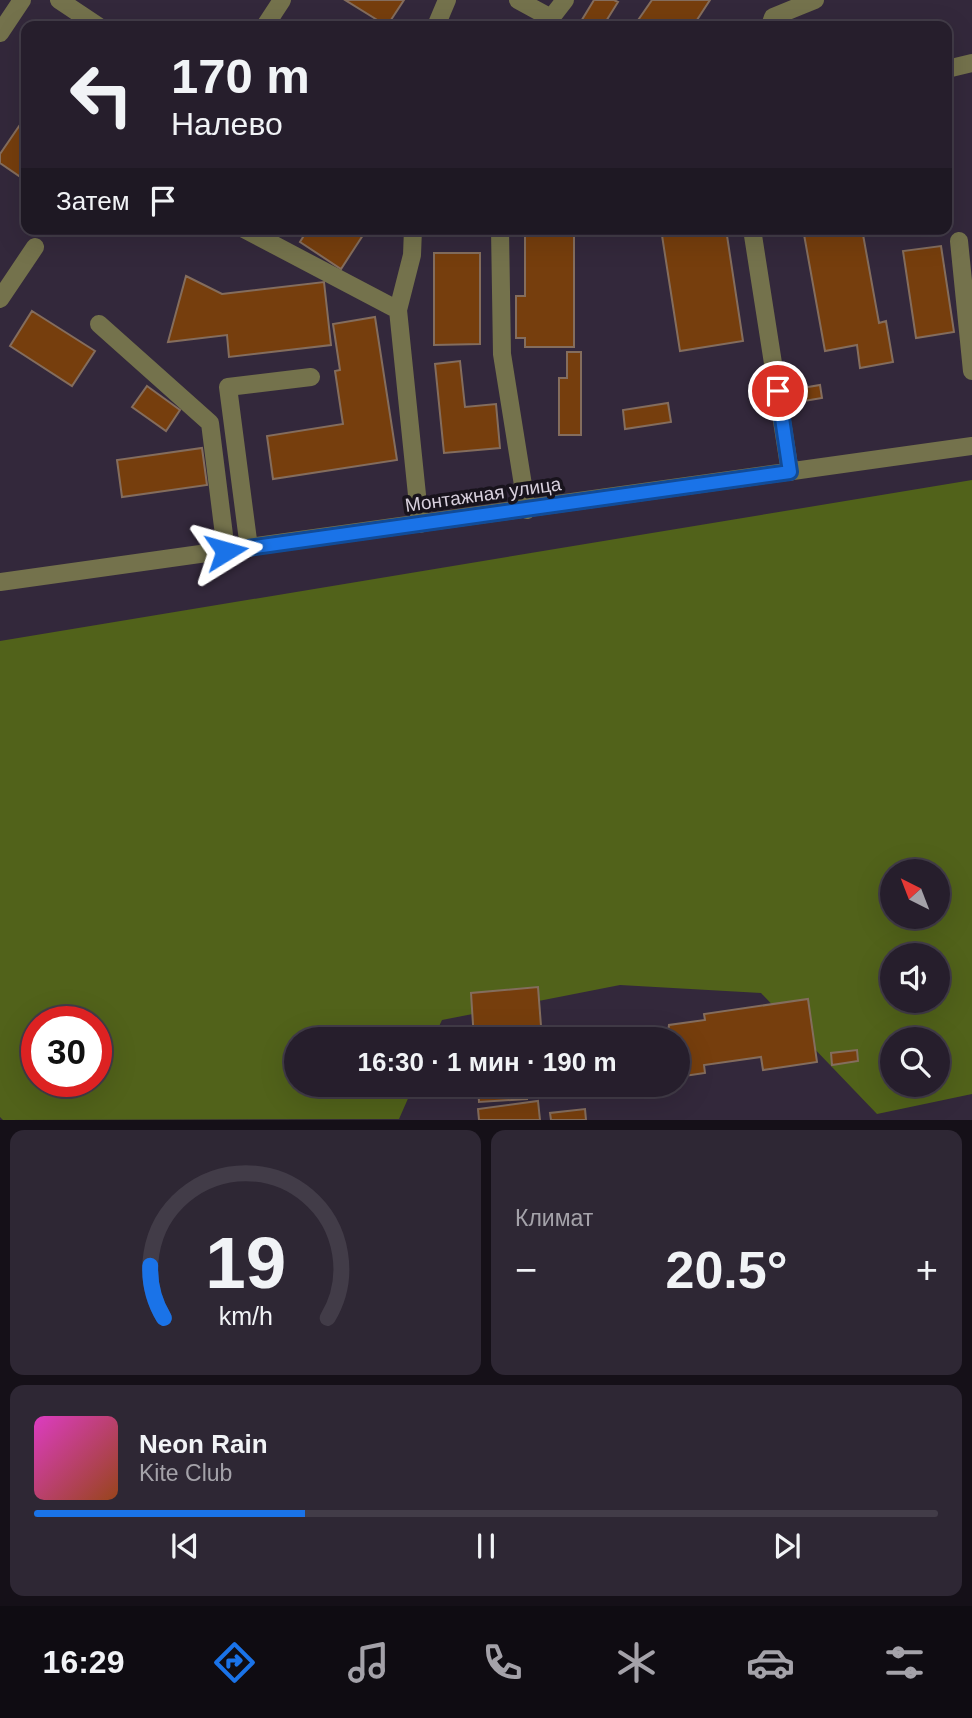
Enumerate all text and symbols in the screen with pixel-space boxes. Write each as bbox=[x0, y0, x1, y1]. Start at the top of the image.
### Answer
icon: left bbox=[56, 49, 147, 140]
text: 170 m bbox=[171, 49, 310, 103]
text: Налево bbox=[171, 106, 283, 142]
icon: arrive bbox=[144, 182, 182, 220]
text: Затем bbox=[56, 186, 130, 216]
pin bbox=[748, 361, 808, 421]
icon: arrive bbox=[759, 372, 797, 410]
street label: Монтажная улица bbox=[404, 473, 563, 516]
position arrow bbox=[189, 514, 263, 588]
north arrow bbox=[880, 859, 950, 929]
map controls bbox=[880, 859, 950, 1097]
button: sound bbox=[880, 943, 950, 1013]
speed limit sign: 30 bbox=[21, 1006, 112, 1097]
button: search bbox=[880, 1027, 950, 1097]
text: 16:30 · 1 мин · 190 m bbox=[357, 1047, 617, 1077]
text: Климат bbox=[515, 1205, 593, 1231]
text: 19 bbox=[205, 1223, 286, 1304]
text: 20.5° bbox=[665, 1241, 788, 1299]
text: − bbox=[515, 1249, 537, 1291]
text: + bbox=[916, 1249, 938, 1291]
text: km/h bbox=[218, 1302, 273, 1330]
text: Neon Rain bbox=[139, 1429, 268, 1459]
text: Kite Club bbox=[139, 1460, 232, 1486]
icon: previous bbox=[166, 1527, 204, 1565]
icon: pause bbox=[467, 1527, 505, 1565]
icon: next bbox=[768, 1527, 806, 1565]
icon: directions bbox=[210, 1638, 259, 1687]
icon: music bbox=[344, 1638, 393, 1687]
icon: phone bbox=[478, 1638, 527, 1687]
icon: climate bbox=[612, 1638, 661, 1687]
icon: car bbox=[746, 1638, 795, 1687]
icon: filters bbox=[880, 1638, 929, 1687]
text: 16:29 bbox=[43, 1644, 124, 1680]

